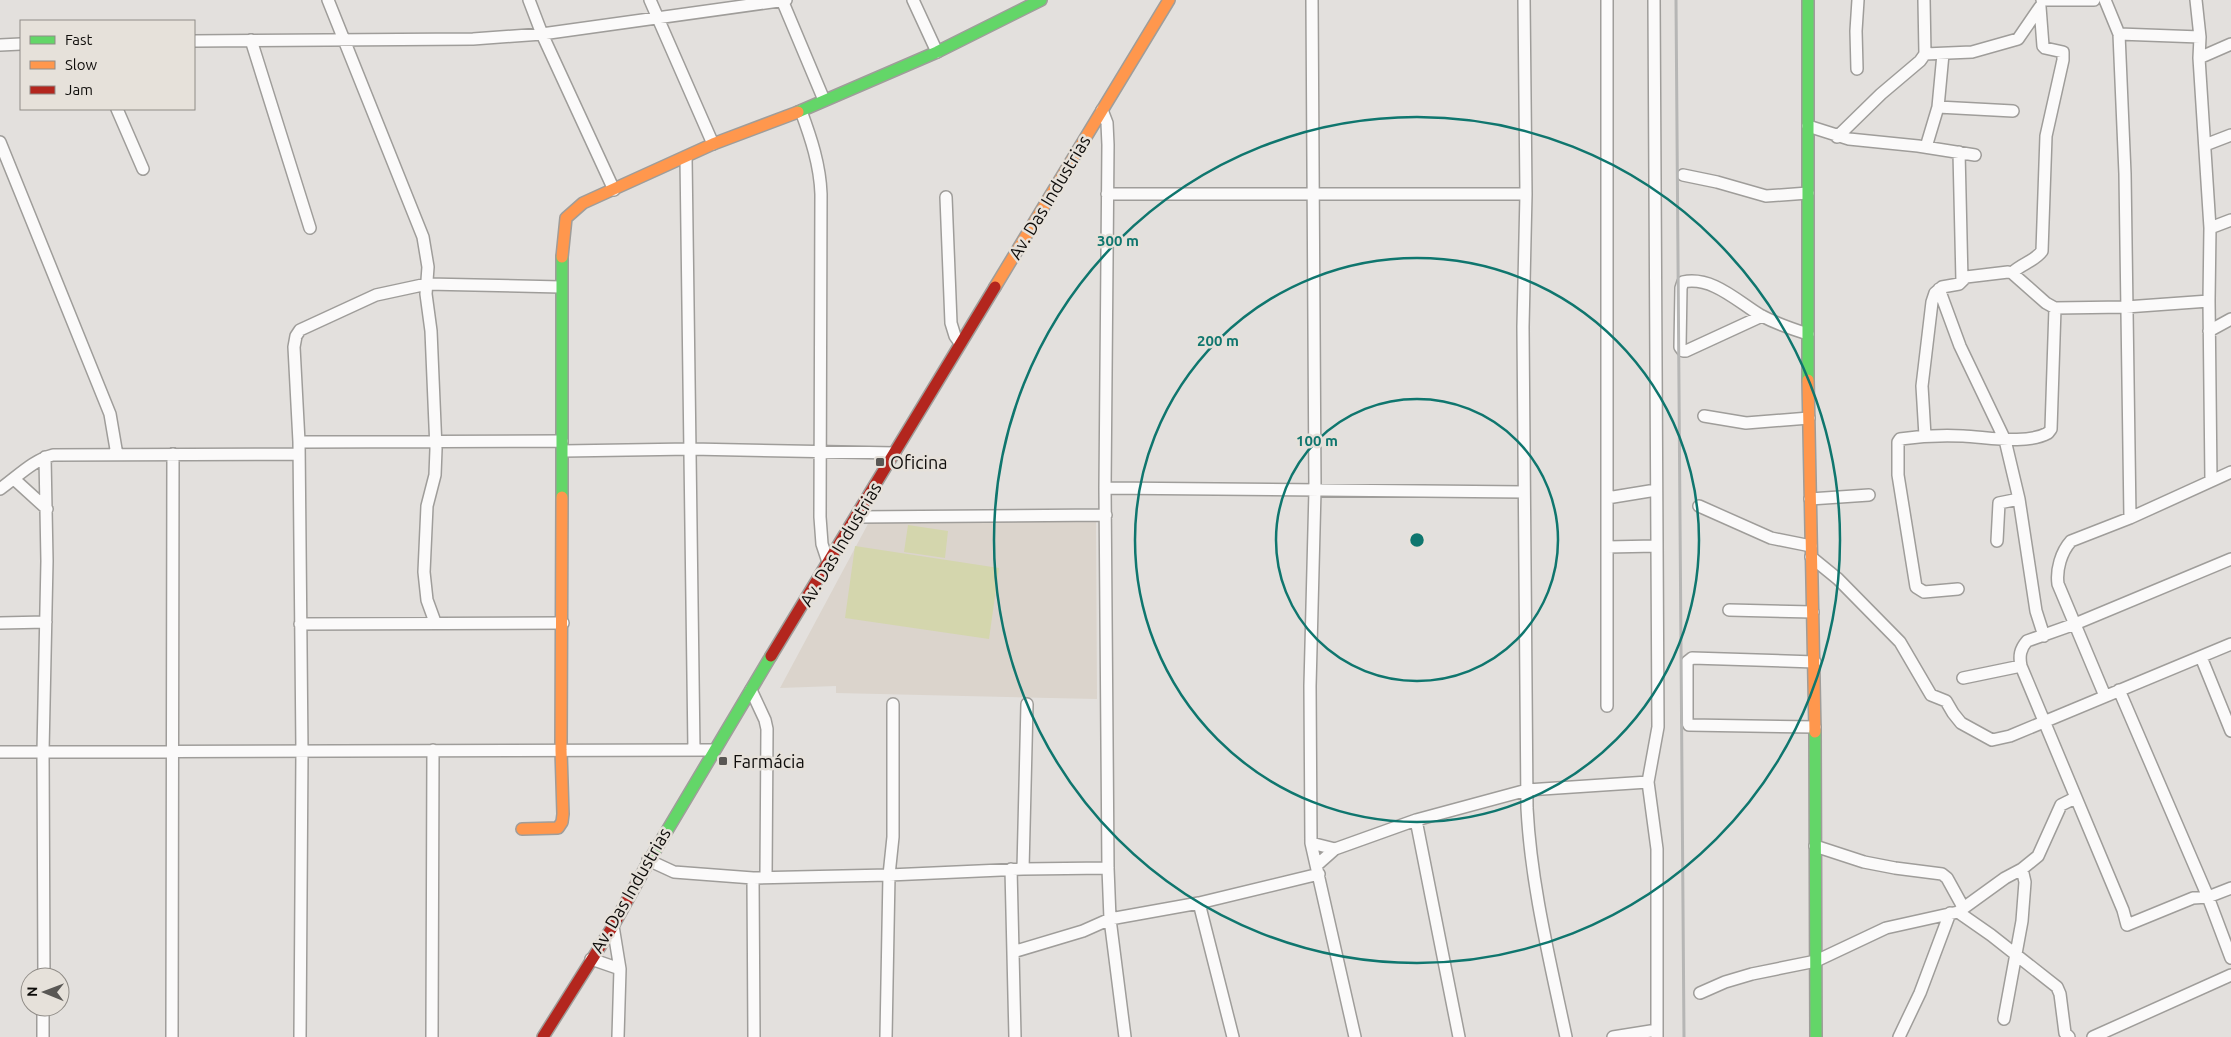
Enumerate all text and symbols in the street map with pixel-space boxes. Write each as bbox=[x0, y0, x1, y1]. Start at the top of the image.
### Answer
legend bbox=[20, 20, 195, 110]
text: Fast bbox=[65, 31, 93, 48]
text: Slow bbox=[65, 56, 98, 73]
text: Jam bbox=[65, 81, 93, 98]
street label: Av. Das Industrias bbox=[1004, 131, 1094, 263]
text: 300 m bbox=[1097, 232, 1139, 249]
text: 200 m bbox=[1197, 332, 1239, 349]
text: 100 m bbox=[1296, 432, 1338, 449]
place label: Oficina bbox=[890, 452, 947, 472]
marker: Oficina bbox=[874, 456, 886, 468]
street label: Av. Das Industrias bbox=[795, 478, 885, 610]
centre of rings bbox=[1408, 531, 1426, 549]
place label: Farmácia bbox=[733, 751, 805, 771]
marker: Farmácia bbox=[717, 755, 729, 767]
street label: Av. Das Industrias bbox=[586, 824, 674, 956]
north arrow bbox=[20, 967, 70, 1017]
text: N bbox=[24, 986, 40, 997]

